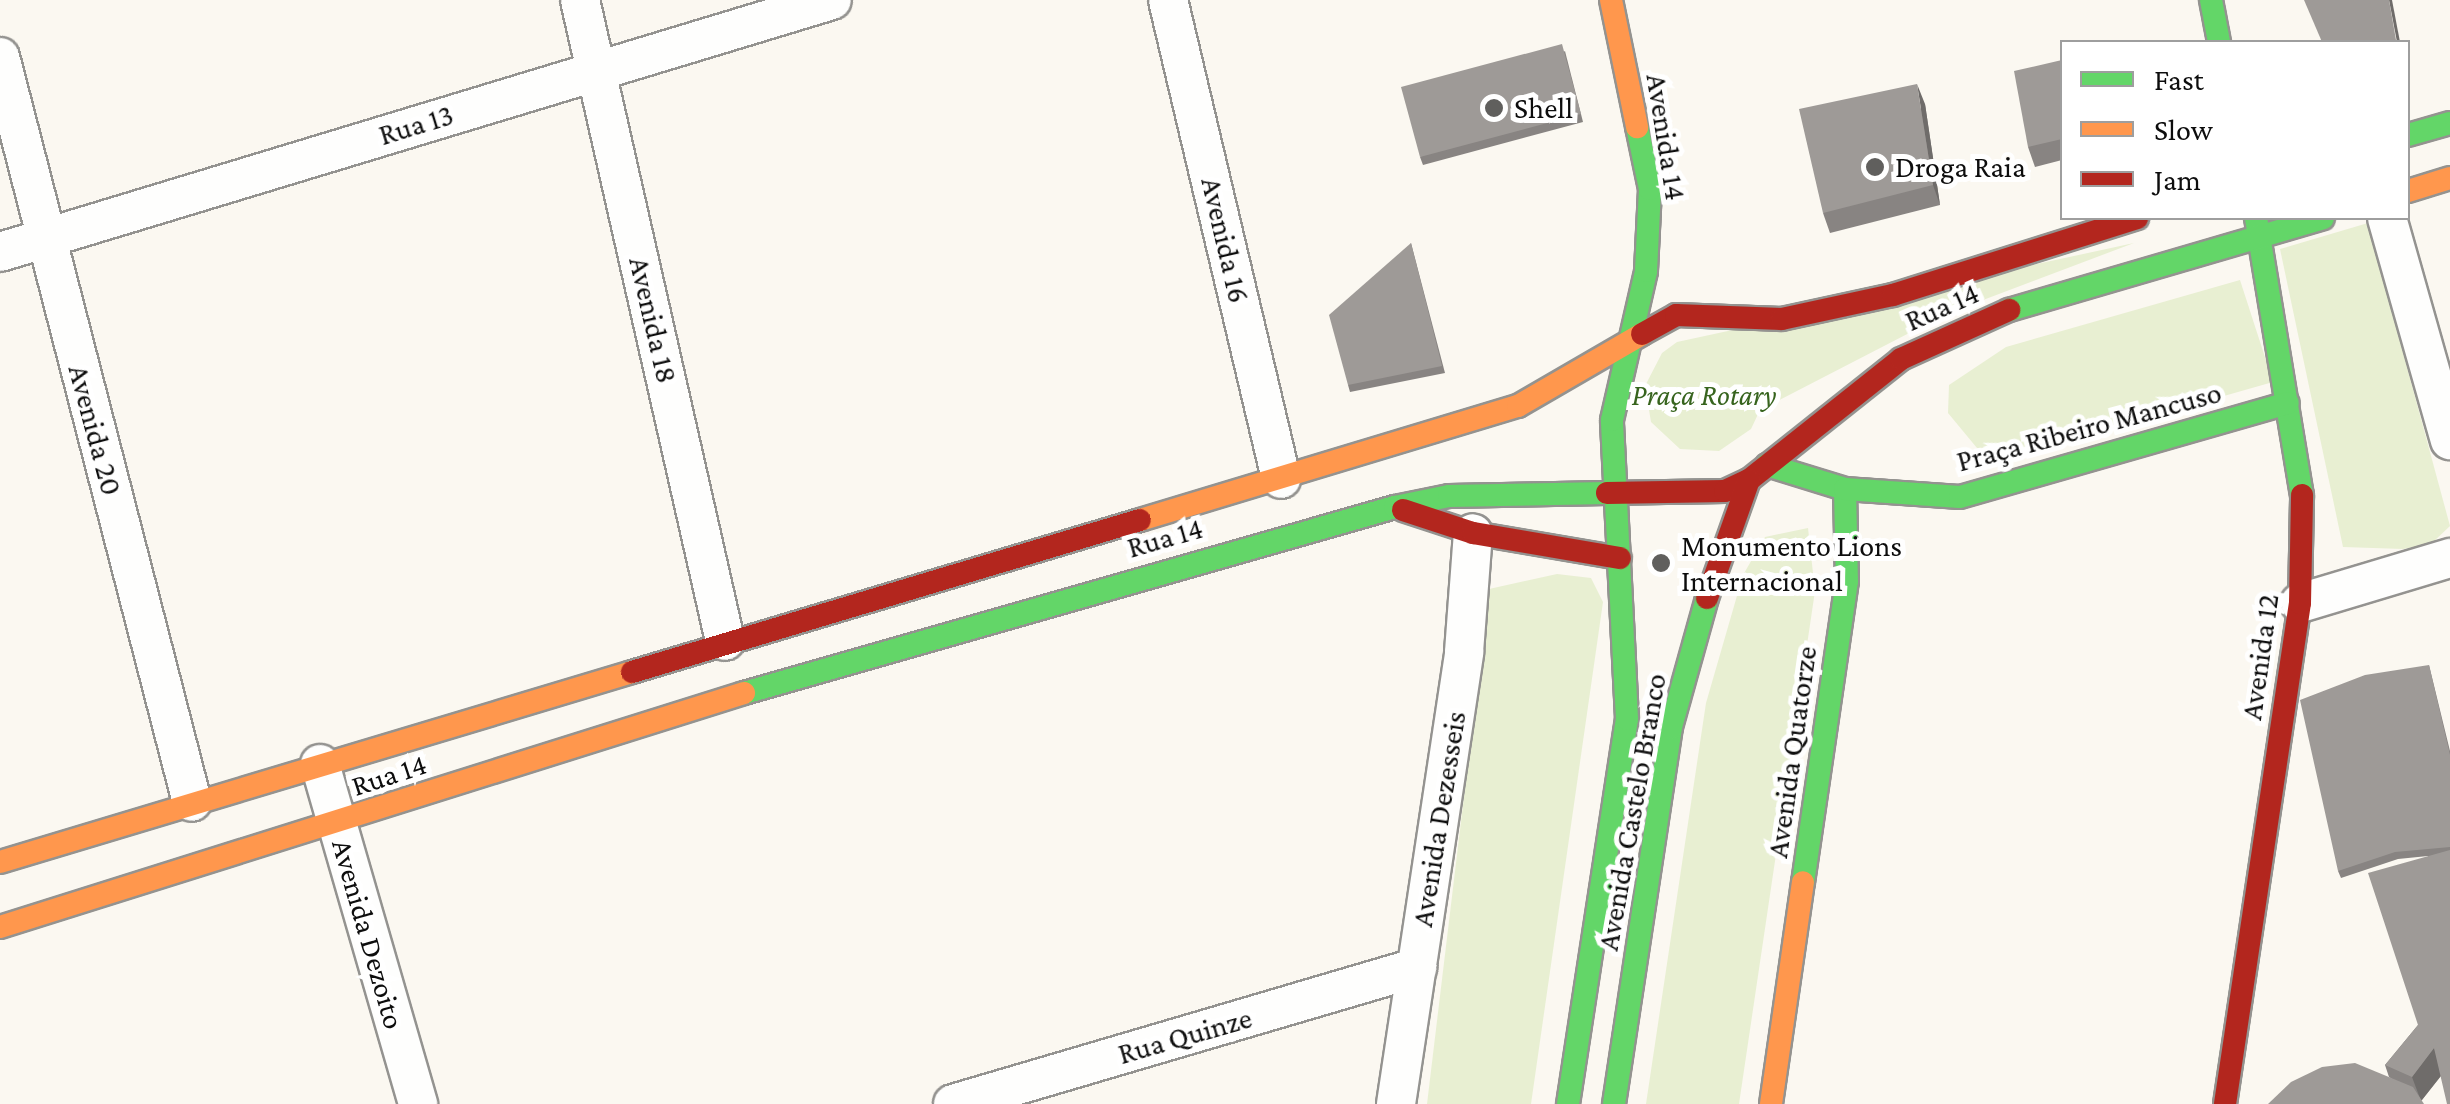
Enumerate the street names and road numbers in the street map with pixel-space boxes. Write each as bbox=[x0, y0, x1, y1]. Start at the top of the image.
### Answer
street label: Avenida 14 bbox=[1638, 71, 1694, 203]
street label: Rua 13 bbox=[374, 97, 458, 153]
street label: Avenida 16 bbox=[1193, 174, 1257, 306]
street label: Avenida 18 bbox=[621, 253, 685, 387]
street label: Rua 14 bbox=[1900, 275, 1984, 339]
street label: Avenida 20 bbox=[60, 361, 130, 499]
street label: Praça Ribeiro Mancuso bbox=[1953, 374, 2225, 480]
street label: Rua 14 bbox=[1123, 510, 1207, 566]
street label: Avenida 12 bbox=[2233, 592, 2287, 722]
street label: Avenida Quatorze bbox=[1759, 644, 1825, 860]
street label: Avenida Castelo Branco bbox=[1590, 671, 1674, 953]
street label: Avenida Dezesseis bbox=[1404, 709, 1474, 929]
street label: Rua 14 bbox=[347, 746, 431, 804]
street label: Avenida Dezoito bbox=[324, 835, 412, 1033]
street label: Rua Quinze bbox=[1114, 1000, 1256, 1072]

